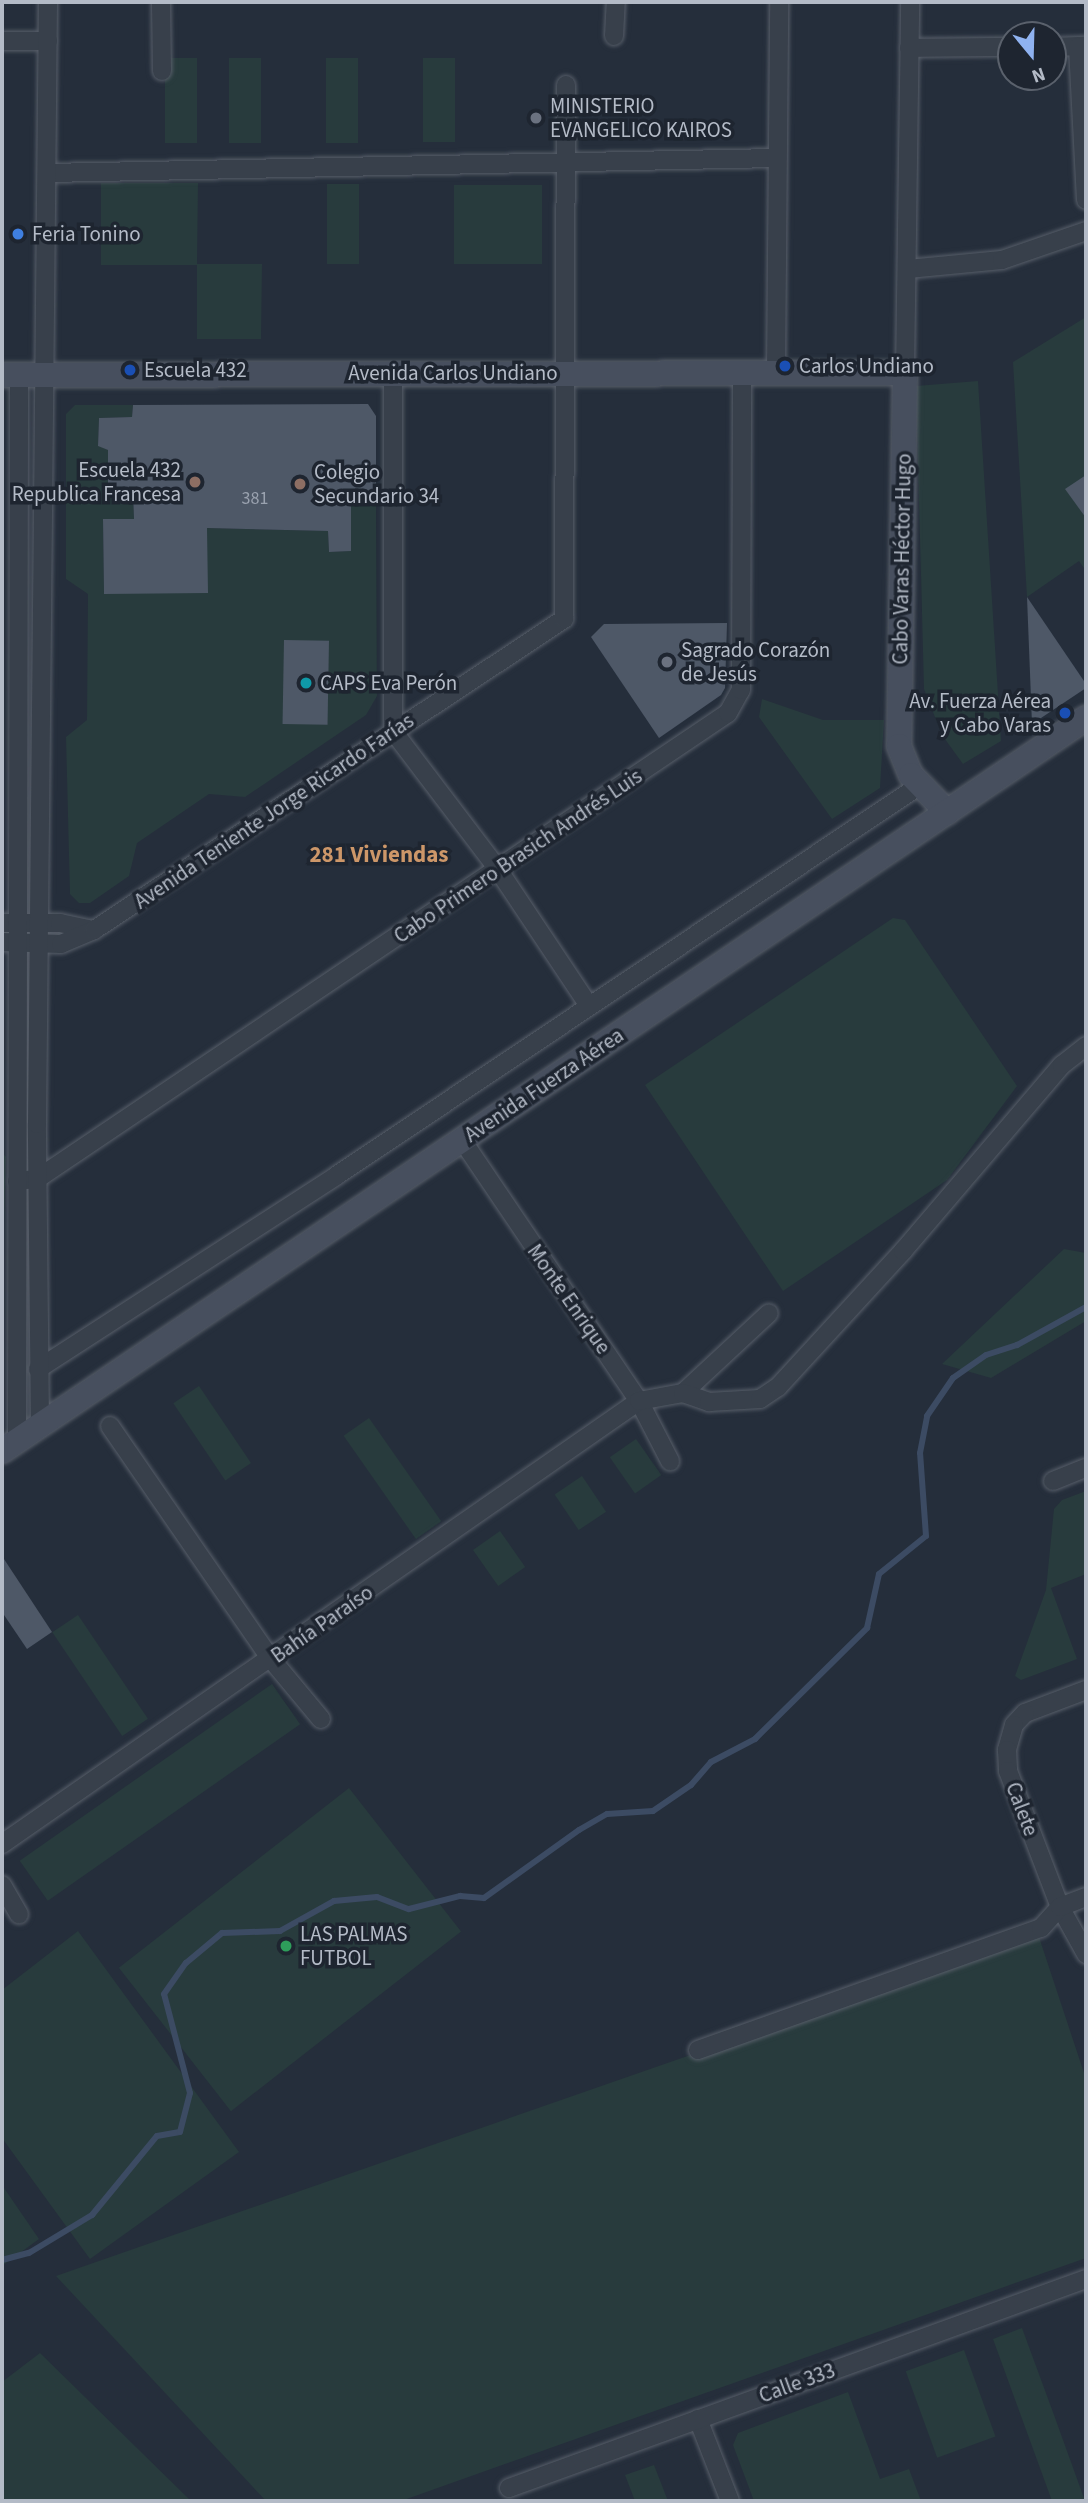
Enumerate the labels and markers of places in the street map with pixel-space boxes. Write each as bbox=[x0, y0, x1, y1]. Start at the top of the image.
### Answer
place label: MINISTERIO EVANGELICO KAIROS bbox=[550, 93, 732, 143]
marker: MINISTERIO EVANGELICO KAIROS bbox=[528, 110, 544, 126]
place label: Feria Tonino bbox=[32, 221, 141, 247]
marker: Feria Tonino bbox=[10, 226, 26, 242]
place label: Carlos Undiano bbox=[799, 353, 934, 379]
place label: Escuela 432 bbox=[144, 357, 247, 383]
marker: Carlos Undiano bbox=[777, 358, 793, 374]
marker: Escuela 432 bbox=[122, 362, 138, 378]
place label: Escuela 432 Republica Francesa bbox=[12, 457, 181, 507]
place label: Colegio Secundario 34 bbox=[314, 459, 439, 509]
marker: Escuela 432 Republica Francesa bbox=[187, 474, 203, 490]
marker: Colegio Secundario 34 bbox=[292, 476, 308, 492]
place label: Sagrado Corazón de Jesús bbox=[681, 637, 830, 687]
marker: Sagrado Corazón de Jesús bbox=[659, 654, 675, 670]
place label: CAPS Eva Perón bbox=[320, 670, 457, 696]
marker: CAPS Eva Perón bbox=[298, 675, 314, 691]
place label: Av. Fuerza Aérea y Cabo Varas bbox=[909, 688, 1051, 738]
marker: Av. Fuerza Aérea y Cabo Varas bbox=[1057, 705, 1073, 721]
place label: LAS PALMAS FUTBOL bbox=[300, 1921, 407, 1971]
marker: LAS PALMAS FUTBOL bbox=[278, 1938, 294, 1954]

